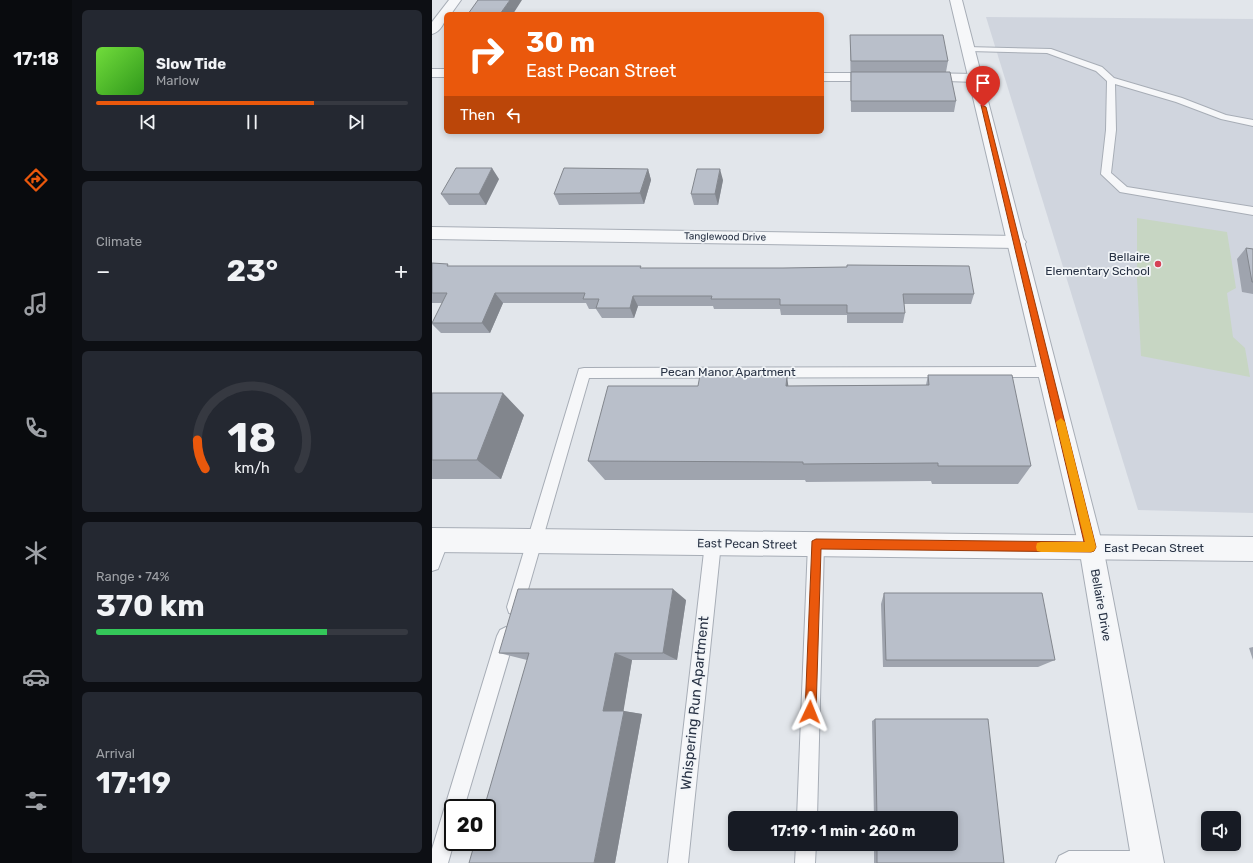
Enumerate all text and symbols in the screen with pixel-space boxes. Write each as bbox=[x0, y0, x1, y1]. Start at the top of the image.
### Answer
text: 30 m bbox=[526, 26, 595, 59]
icon: right bbox=[460, 28, 512, 80]
text: 17:18 bbox=[13, 48, 59, 70]
text: Slow Tide bbox=[156, 55, 226, 73]
text: East Pecan Street bbox=[526, 60, 676, 82]
pin bbox=[966, 66, 1000, 107]
icon: arrive bbox=[972, 72, 994, 94]
text: Marlow bbox=[156, 73, 199, 88]
icon: left bbox=[503, 104, 525, 126]
text: Then bbox=[460, 106, 495, 124]
icon: previous bbox=[137, 111, 159, 133]
icon: pause bbox=[241, 111, 263, 133]
icon: next bbox=[345, 111, 367, 133]
icon: directions bbox=[22, 166, 50, 194]
street label: Tanglewood Drive bbox=[684, 230, 767, 244]
text: Climate bbox=[96, 234, 142, 249]
place label: Bellaire Elementary School bbox=[1045, 250, 1150, 278]
text: 23° bbox=[226, 253, 278, 289]
text: − bbox=[96, 258, 110, 285]
text: + bbox=[394, 258, 408, 285]
marker: Bellaire Elementary School bbox=[1153, 259, 1163, 269]
icon: music bbox=[22, 290, 50, 318]
street label: Pecan Manor Apartment bbox=[660, 365, 796, 379]
text: 18 bbox=[228, 413, 276, 462]
icon: phone bbox=[22, 414, 50, 442]
text: km/h bbox=[234, 460, 270, 477]
street label: East Pecan Street bbox=[697, 536, 797, 552]
icon: climate bbox=[22, 539, 50, 567]
street label: East Pecan Street bbox=[1104, 541, 1204, 555]
street label: Bellaire Drive bbox=[1088, 568, 1114, 642]
text: Range · 74% bbox=[96, 569, 169, 584]
text: 370 km bbox=[96, 588, 205, 624]
street label: Whispering Run Apartment bbox=[677, 615, 713, 791]
icon: car bbox=[22, 663, 50, 691]
position arrow bbox=[789, 691, 831, 733]
text: Arrival bbox=[96, 746, 135, 761]
text: 17:19 bbox=[96, 765, 171, 801]
icon: filters bbox=[22, 787, 50, 815]
speed limit sign: 20 bbox=[444, 799, 496, 851]
map controls bbox=[1201, 811, 1241, 851]
button: sound bbox=[1201, 811, 1241, 851]
text: 17:19 · 1 min · 260 m bbox=[770, 822, 916, 840]

